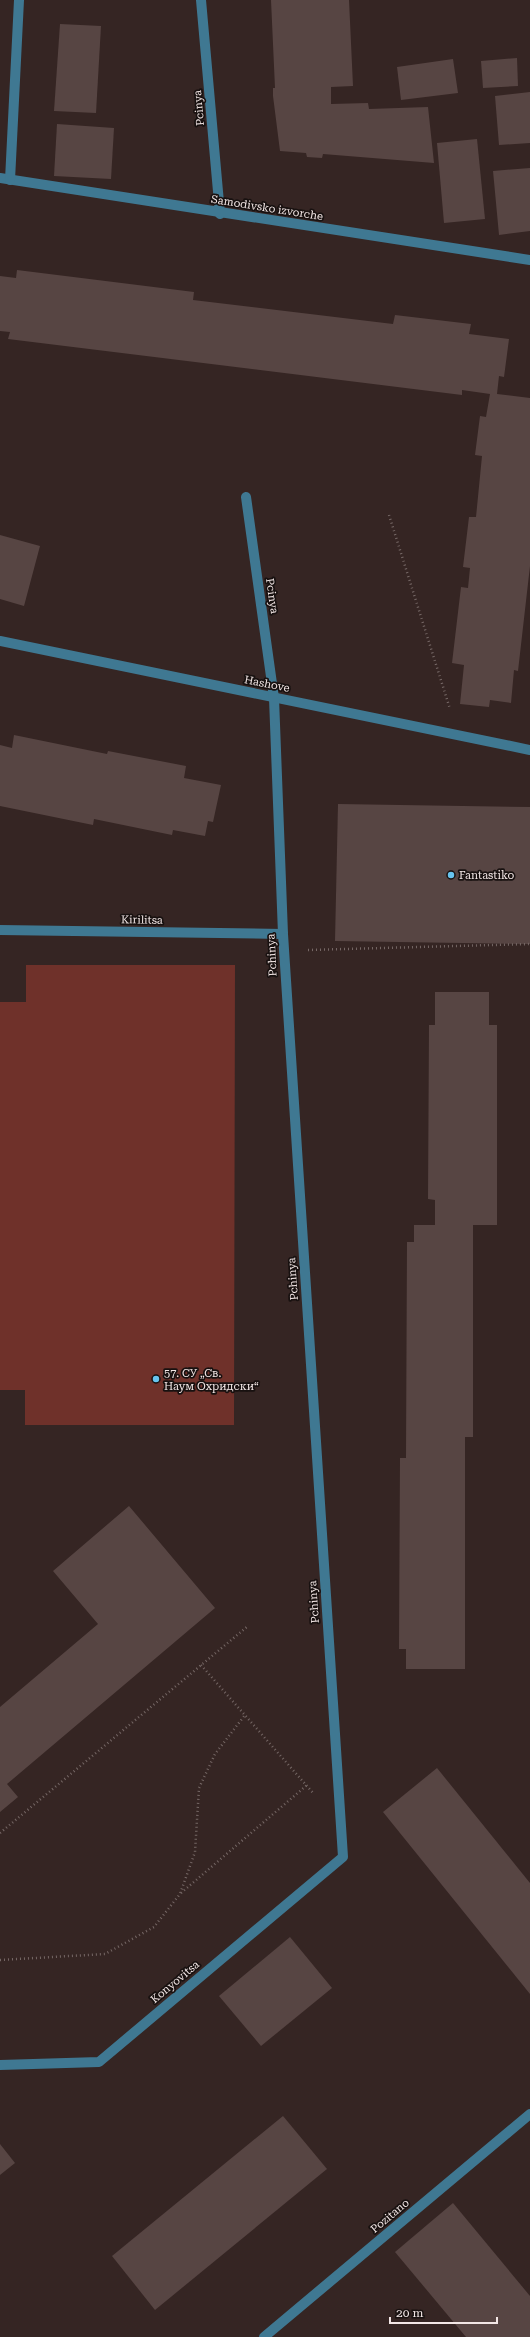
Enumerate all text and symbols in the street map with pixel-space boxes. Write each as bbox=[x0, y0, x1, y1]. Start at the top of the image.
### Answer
street label: Pcinya bbox=[191, 90, 207, 126]
street label: Samodivsko izvorche bbox=[210, 193, 324, 223]
street label: Pcinya bbox=[263, 577, 281, 615]
street label: Hashove bbox=[243, 673, 291, 695]
place label: Fantastiko bbox=[459, 869, 515, 882]
marker: Fantastiko bbox=[446, 870, 456, 880]
street label: Kirilitsa bbox=[121, 913, 163, 927]
street label: Pchinya bbox=[264, 933, 280, 977]
street label: Pchinya bbox=[285, 1257, 301, 1301]
place label: 57. СУ „Св. Наум Охридски“ bbox=[164, 1367, 259, 1393]
marker: 57. СУ „Св. Наум Охридски“ bbox=[151, 1374, 161, 1384]
street label: Pchinya bbox=[306, 1580, 322, 1624]
street label: Konyovitsa bbox=[148, 1958, 202, 2006]
street label: Pozitano bbox=[368, 2196, 412, 2236]
scale bar bbox=[390, 2299, 497, 2325]
text: 20 m bbox=[396, 2306, 423, 2320]

